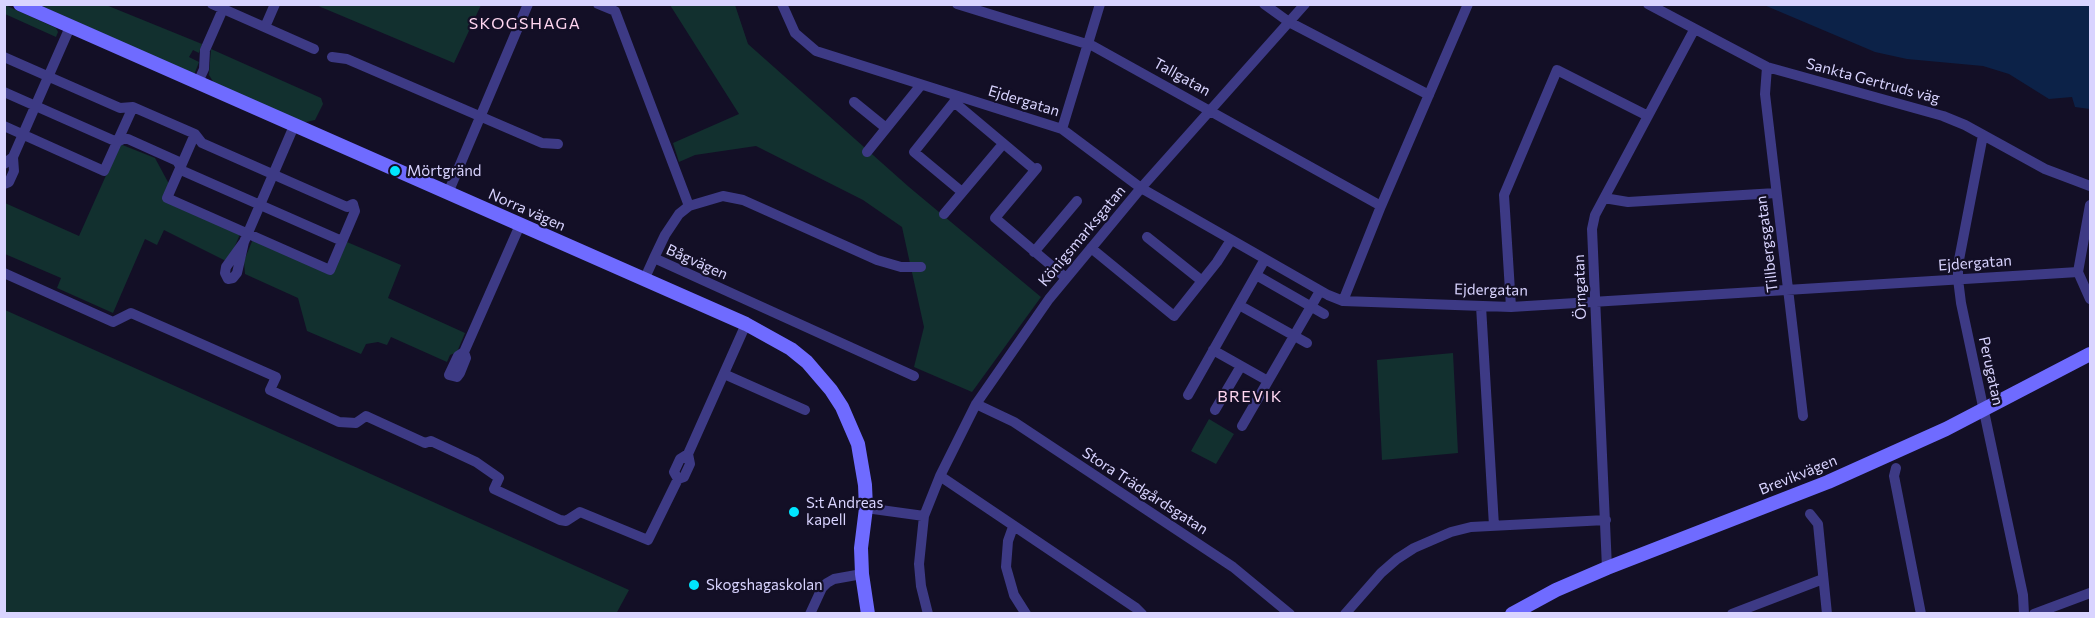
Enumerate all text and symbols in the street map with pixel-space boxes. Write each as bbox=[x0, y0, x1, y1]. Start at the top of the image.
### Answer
district label: SKOGSHAGA bbox=[469, 14, 581, 34]
street label: Tallgatan bbox=[1150, 54, 1214, 100]
street label: Sankta Gertruds väg bbox=[1804, 55, 1942, 107]
street label: Ejdergatan bbox=[986, 82, 1062, 120]
place label: Mörtgränd bbox=[407, 162, 481, 180]
marker: Mörtgränd bbox=[388, 164, 402, 178]
street label: Königsmarksgatan bbox=[1035, 182, 1129, 290]
street label: Norra vägen bbox=[486, 185, 568, 235]
street label: Tillbergsgatan bbox=[1752, 195, 1782, 293]
street label: Bågvägen bbox=[663, 240, 731, 284]
street label: Ejdergatan bbox=[1938, 251, 2012, 275]
street label: Örngatan bbox=[1570, 254, 1590, 320]
street label: Ejdergatan bbox=[1454, 280, 1528, 300]
street label: Perugatan bbox=[1975, 335, 2007, 407]
district label: BREVIK bbox=[1217, 387, 1283, 407]
street label: Stora Trädgårdsgatan bbox=[1079, 444, 1211, 538]
street label: Brevikvägen bbox=[1756, 451, 1840, 499]
place label: S:t Andreas kapell bbox=[806, 494, 883, 529]
marker: S:t Andreas kapell bbox=[787, 505, 801, 519]
place label: Skogshagaskolan bbox=[706, 576, 823, 594]
marker: Skogshagaskolan bbox=[687, 578, 701, 592]

